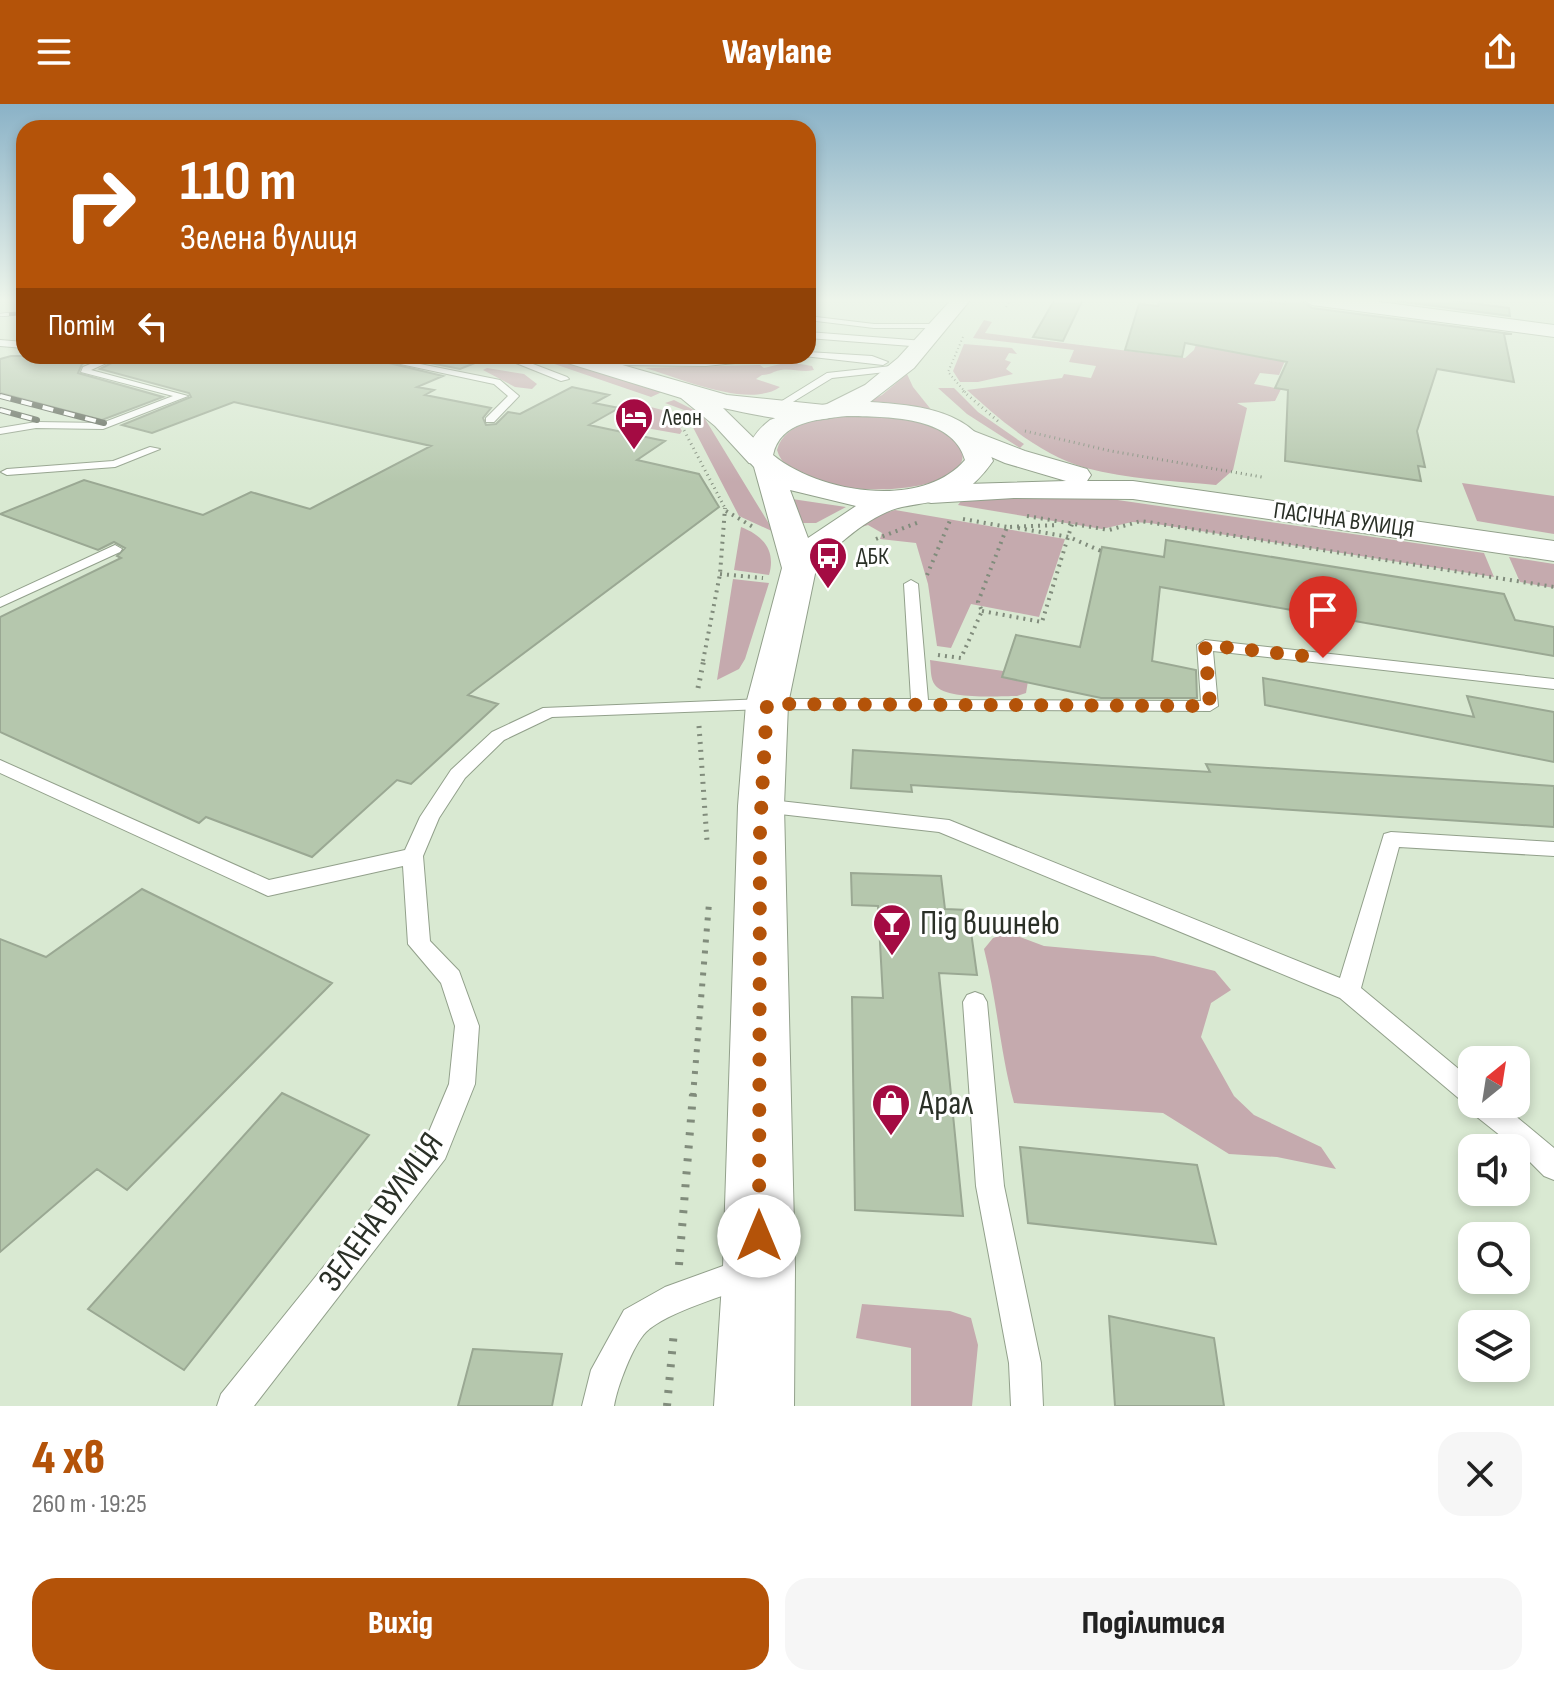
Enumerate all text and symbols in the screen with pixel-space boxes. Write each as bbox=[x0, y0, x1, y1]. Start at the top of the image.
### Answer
icon: menu bbox=[32, 30, 76, 74]
icon: share bbox=[1478, 30, 1522, 74]
text: Waylane bbox=[722, 31, 832, 74]
text: 110 m bbox=[180, 149, 296, 216]
icon: right bbox=[48, 152, 152, 256]
text: Зелена вулиця bbox=[180, 217, 358, 260]
icon: left bbox=[131, 304, 175, 348]
text: Потім bbox=[48, 308, 115, 344]
hotel icon: Леон bbox=[613, 396, 655, 451]
place label: Леон bbox=[661, 403, 702, 432]
street label: ПАСІЧНА ВУЛИЦЯ bbox=[1272, 496, 1416, 544]
bus stop icon: ДБК bbox=[807, 535, 849, 590]
place label: ДБК bbox=[856, 542, 889, 571]
pin bbox=[1289, 576, 1357, 658]
icon: arrive bbox=[1301, 588, 1345, 632]
bar icon: Під вишнею bbox=[871, 902, 913, 957]
place label: Під вишнею bbox=[920, 903, 1060, 944]
north arrow bbox=[1458, 1046, 1530, 1118]
map controls bbox=[1458, 1046, 1530, 1382]
shop icon: Арал bbox=[870, 1082, 912, 1137]
place label: Арал bbox=[918, 1083, 973, 1124]
street label: ЗЕЛЕНА ВУЛИЦЯ bbox=[310, 1125, 452, 1299]
button: sound bbox=[1458, 1134, 1530, 1206]
position arrow bbox=[717, 1194, 801, 1278]
button: search bbox=[1458, 1222, 1530, 1294]
button: layers bbox=[1458, 1310, 1530, 1382]
text: 4 хв bbox=[32, 1430, 105, 1487]
button: close bbox=[1438, 1432, 1522, 1516]
text: 260 m · 19:25 bbox=[32, 1489, 147, 1520]
button: Вихід bbox=[32, 1578, 769, 1670]
button: Поділитися bbox=[785, 1578, 1522, 1670]

